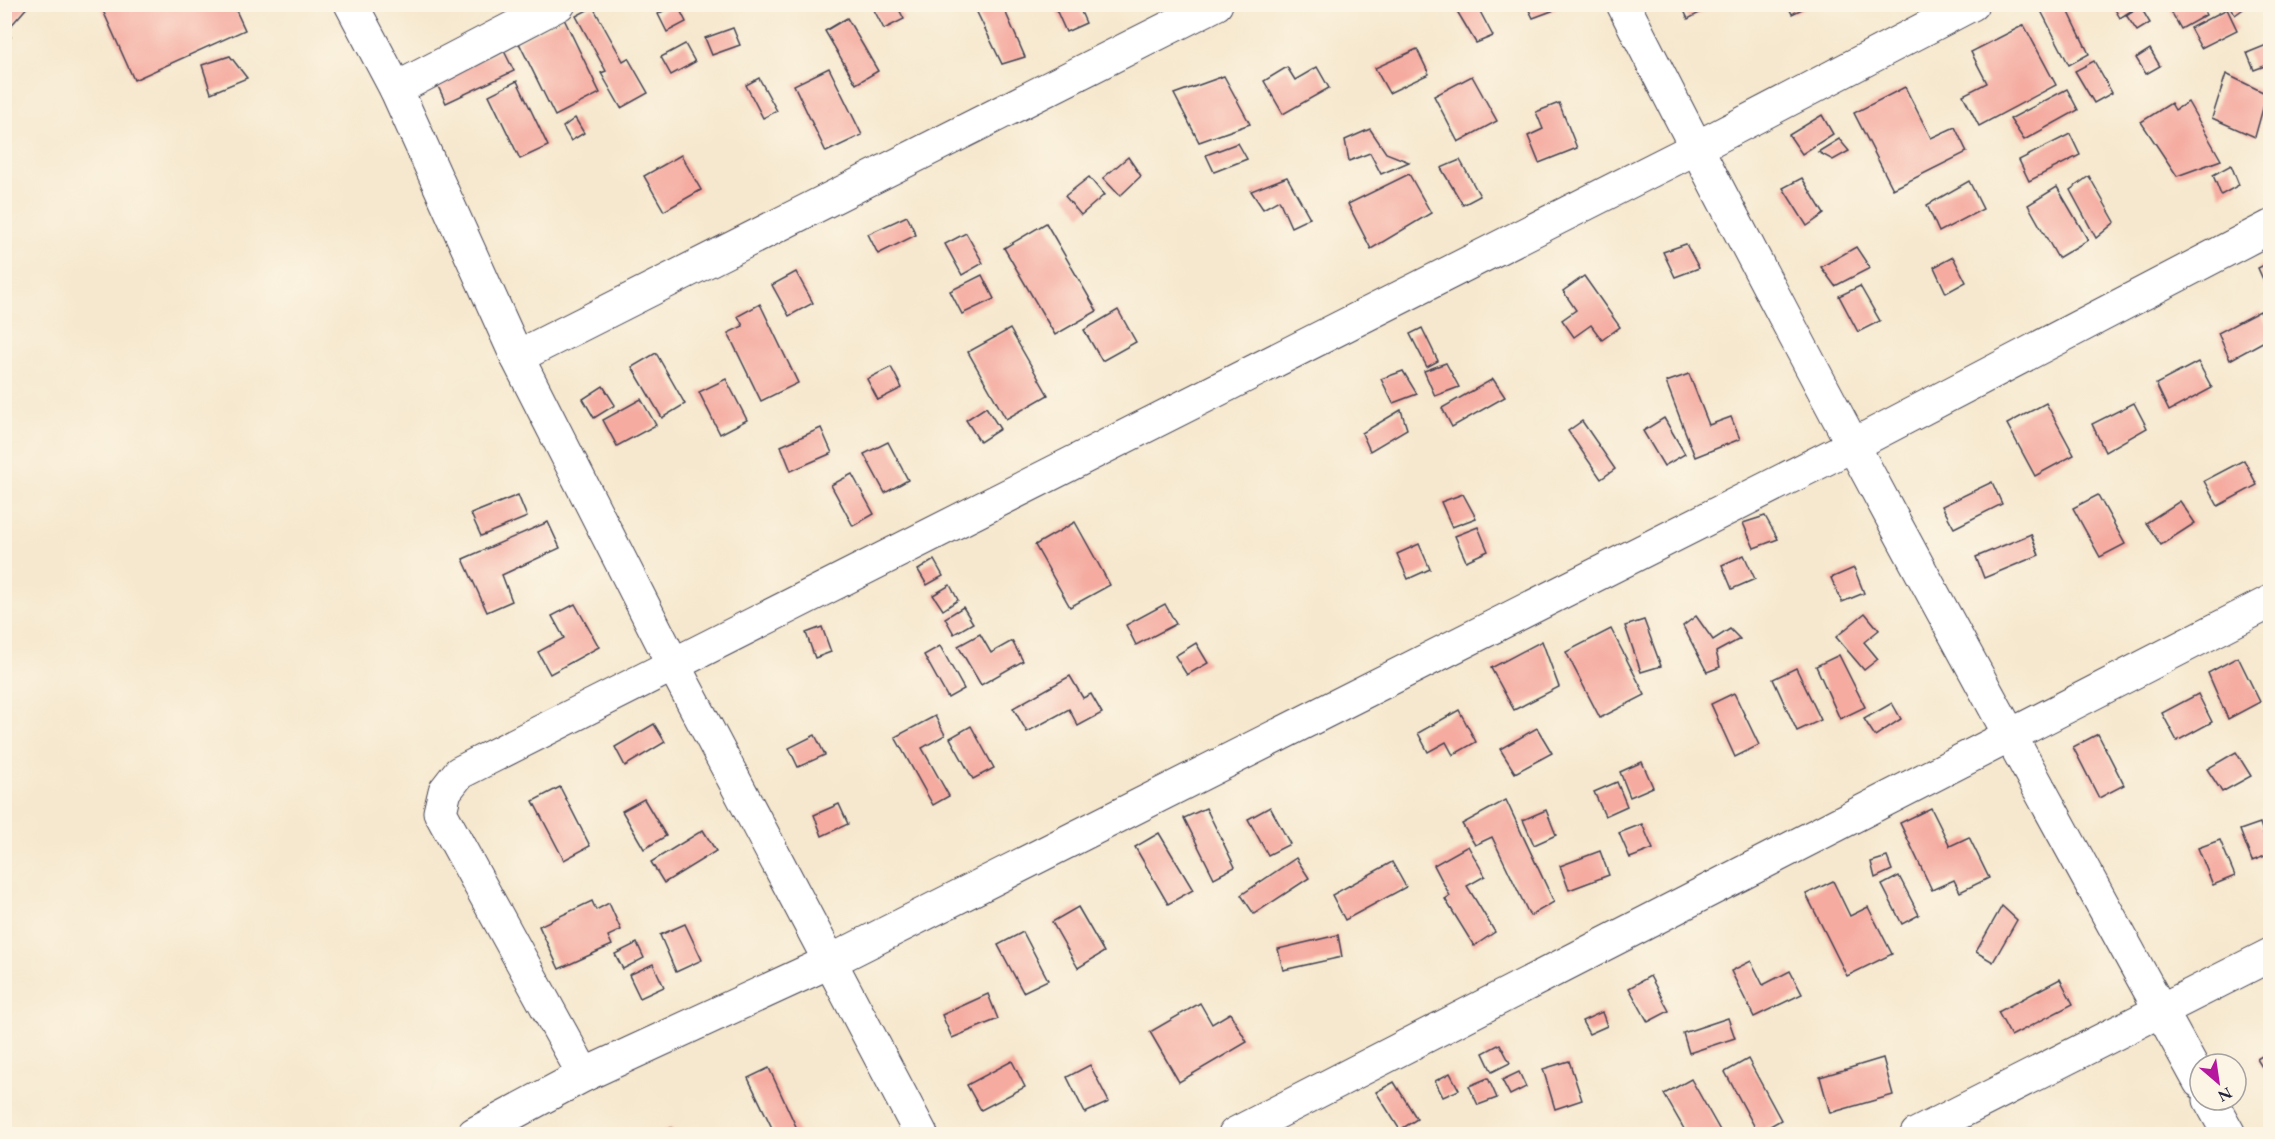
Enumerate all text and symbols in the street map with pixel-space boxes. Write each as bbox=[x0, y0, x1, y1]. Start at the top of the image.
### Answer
north arrow bbox=[2188, 1052, 2248, 1112]
text: N bbox=[2214, 1082, 2236, 1107]

